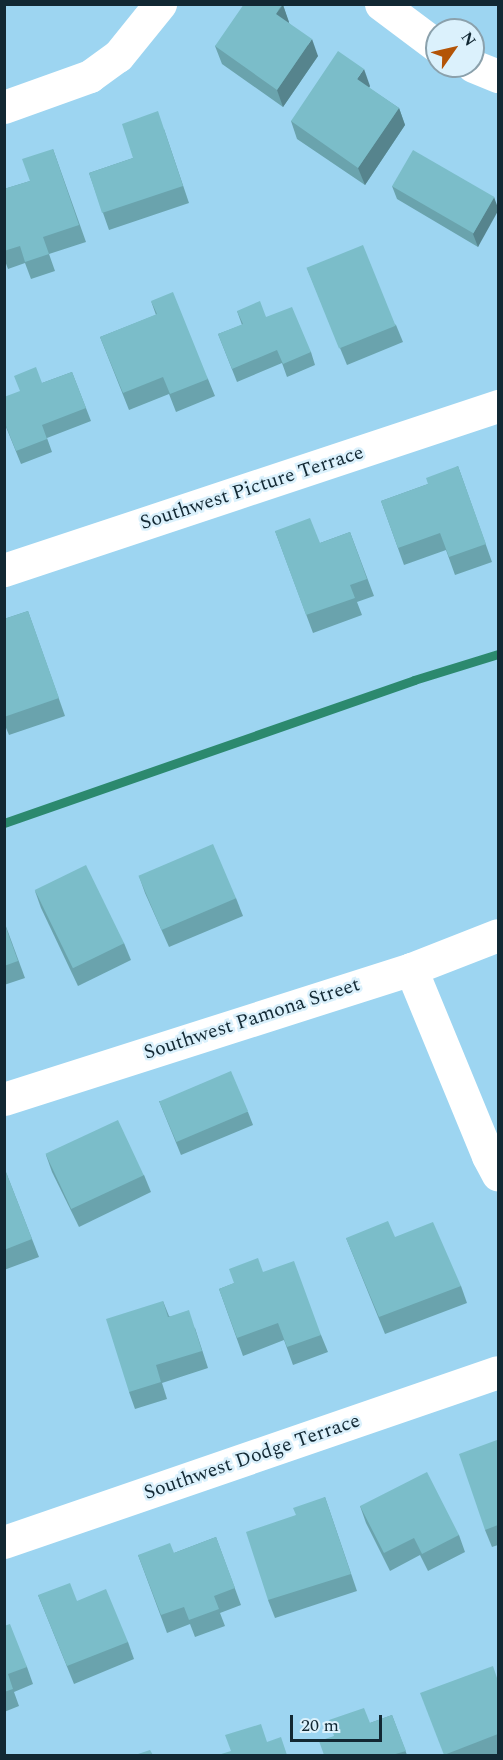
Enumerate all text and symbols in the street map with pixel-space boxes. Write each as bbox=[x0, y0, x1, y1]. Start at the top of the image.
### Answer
north arrow bbox=[425, 18, 485, 78]
text: N bbox=[455, 27, 482, 51]
street label: Southwest Picture Terrace bbox=[137, 440, 367, 536]
street label: Southwest Pamona Street bbox=[141, 973, 363, 1065]
street label: Southwest Dodge Terrace bbox=[141, 1409, 363, 1505]
scale bar bbox=[293, 1703, 384, 1741]
text: 20 m bbox=[301, 1712, 339, 1739]

